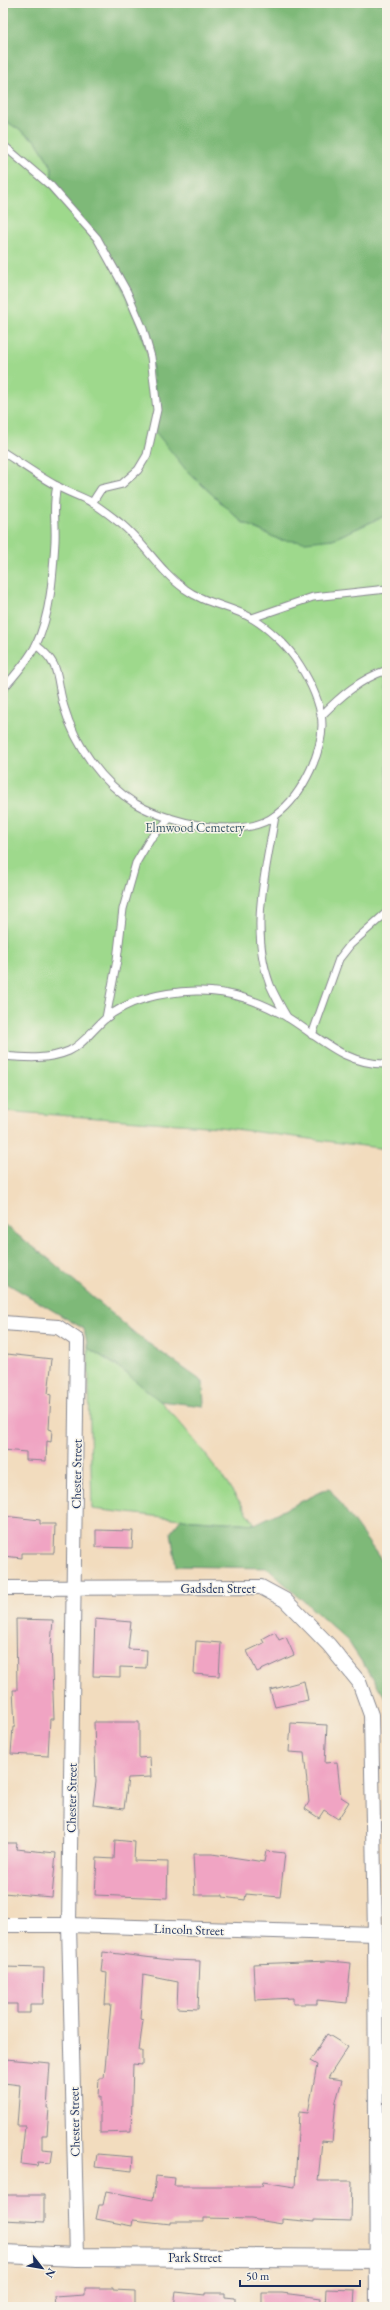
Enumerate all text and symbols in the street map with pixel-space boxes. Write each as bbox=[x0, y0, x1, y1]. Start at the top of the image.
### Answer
park label: Elmwood Cemetery bbox=[145, 819, 245, 836]
street label: Chester Street bbox=[67, 1439, 86, 1509]
street label: Gadsden Street bbox=[180, 1580, 256, 1597]
street label: Chester Street bbox=[62, 1763, 81, 1833]
street label: Lincoln Street bbox=[154, 1920, 224, 1939]
street label: Chester Street bbox=[65, 2087, 84, 2157]
north arrow bbox=[22, 2248, 62, 2288]
street label: Park Street bbox=[168, 2249, 222, 2266]
scale bar bbox=[240, 2262, 360, 2288]
text: N bbox=[42, 2266, 59, 2281]
text: 50 m bbox=[246, 2268, 270, 2284]

